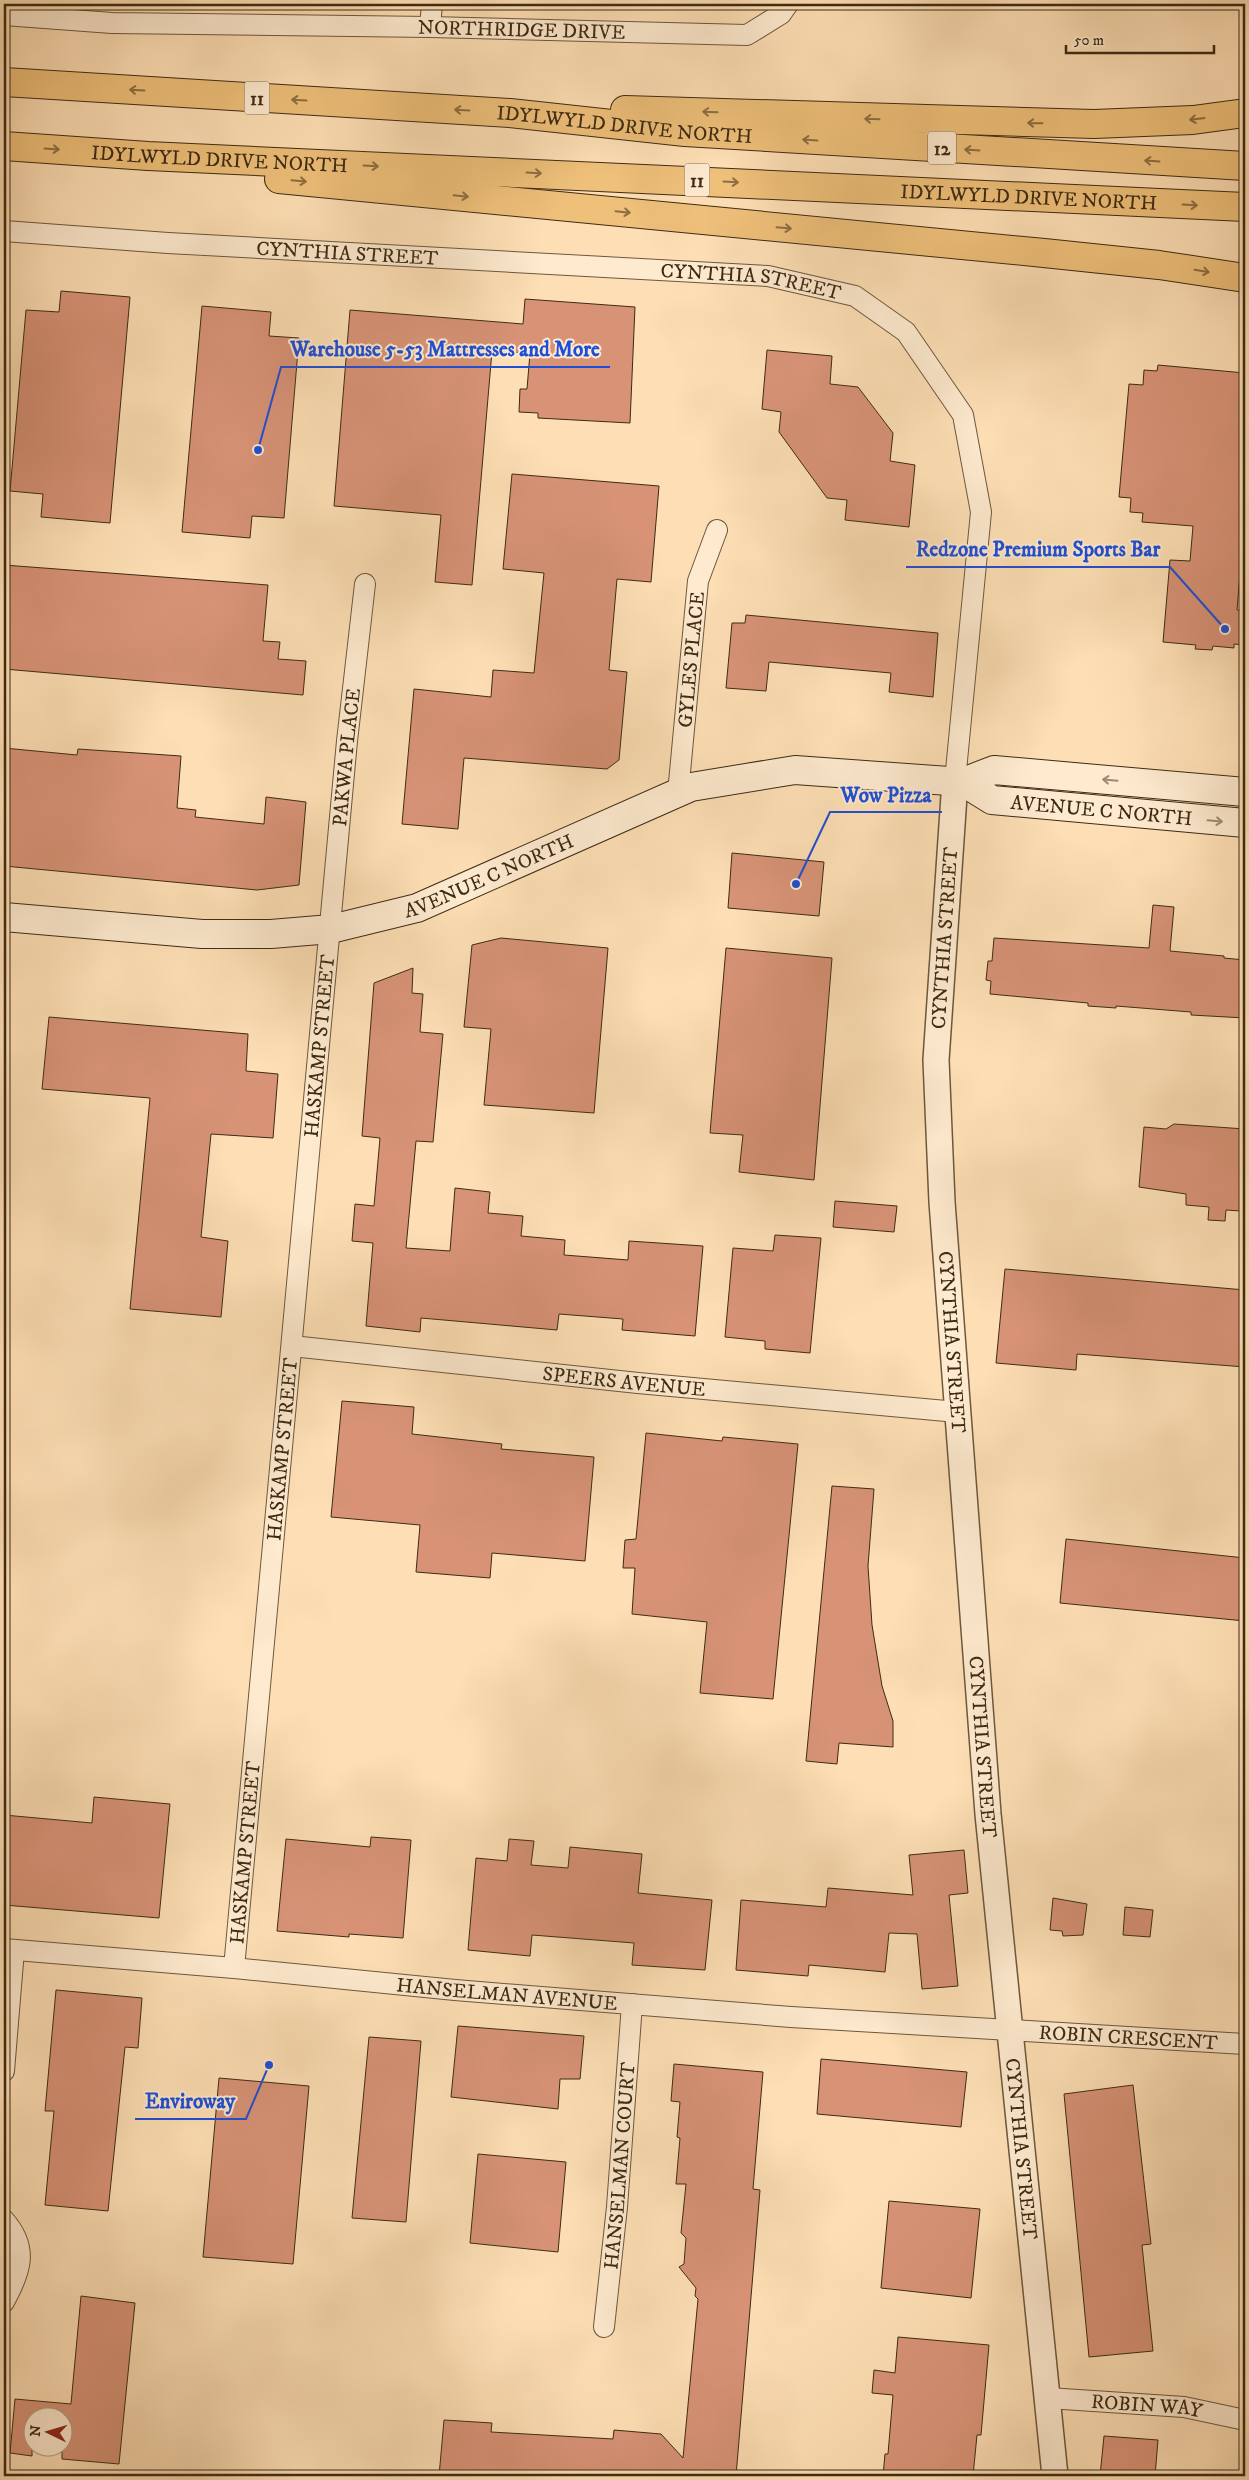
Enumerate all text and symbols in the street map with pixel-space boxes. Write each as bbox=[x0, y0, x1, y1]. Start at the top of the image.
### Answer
street label: NORTHRIDGE DRIVE bbox=[418, 16, 626, 46]
scale bar bbox=[1066, 22, 1214, 54]
text: 50 m bbox=[1074, 31, 1104, 50]
road number: 11 bbox=[244, 82, 270, 115]
one-way arrow bbox=[129, 86, 145, 95]
one-way arrow bbox=[292, 96, 308, 105]
street label: IDYLWYLD DRIVE NORTH bbox=[496, 101, 753, 150]
one-way arrow bbox=[454, 105, 470, 114]
one-way arrow bbox=[702, 107, 718, 117]
one-way arrow bbox=[864, 114, 880, 124]
one-way arrow bbox=[1189, 114, 1205, 124]
one-way arrow bbox=[1027, 118, 1043, 128]
road number: 12 bbox=[928, 132, 956, 164]
one-way arrow bbox=[802, 135, 818, 144]
street label: IDYLWYLD DRIVE NORTH bbox=[90, 141, 348, 179]
one-way arrow bbox=[44, 145, 60, 154]
one-way arrow bbox=[964, 145, 980, 154]
one-way arrow bbox=[1144, 156, 1160, 165]
one-way arrow bbox=[363, 161, 379, 170]
road number: 11 bbox=[684, 164, 710, 196]
one-way arrow bbox=[525, 168, 541, 178]
one-way arrow bbox=[291, 176, 307, 186]
one-way arrow bbox=[723, 177, 739, 186]
street label: IDYLWYLD DRIVE NORTH bbox=[900, 180, 1158, 217]
one-way arrow bbox=[453, 191, 469, 201]
one-way arrow bbox=[1182, 200, 1198, 209]
one-way arrow bbox=[614, 207, 630, 217]
one-way arrow bbox=[776, 223, 792, 233]
street label: CYNTHIA STREET bbox=[255, 237, 439, 272]
street label: CYNTHIA STREET bbox=[660, 259, 843, 306]
one-way arrow bbox=[1194, 267, 1210, 277]
callout: Warehouse 5-53 Mattresses and More bbox=[281, 331, 610, 367]
text: Warehouse 5-53 Mattresses and More bbox=[289, 337, 600, 363]
callout: Redzone Premium Sports Bar bbox=[906, 531, 1170, 567]
text: Redzone Premium Sports Bar bbox=[916, 537, 1161, 563]
street label: GYLES PLACE bbox=[673, 591, 711, 729]
street label: PAKWA PLACE bbox=[328, 687, 367, 828]
one-way arrow bbox=[1102, 775, 1118, 785]
callout: Wow Pizza bbox=[830, 776, 942, 812]
text: Wow Pizza bbox=[839, 783, 933, 809]
street label: AVENUE C NORTH bbox=[1009, 791, 1193, 832]
one-way arrow bbox=[1206, 816, 1222, 825]
street label: AVENUE C NORTH bbox=[402, 829, 578, 925]
street label: CYNTHIA STREET bbox=[927, 846, 964, 1030]
street label: HASKAMP STREET bbox=[300, 954, 341, 1139]
street label: CYNTHIA STREET bbox=[932, 1250, 970, 1434]
street label: HASKAMP STREET bbox=[262, 1357, 304, 1542]
street label: SPEERS AVENUE bbox=[541, 1362, 707, 1403]
street label: CYNTHIA STREET bbox=[962, 1655, 1001, 1839]
street label: HASKAMP STREET bbox=[225, 1760, 267, 1945]
street label: HANSELMAN AVENUE bbox=[395, 1973, 618, 2017]
street label: ROBIN CRESCENT bbox=[1038, 2021, 1219, 2056]
street label: CYNTHIA STREET bbox=[999, 2057, 1042, 2241]
street label: HANSELMAN COURT bbox=[599, 2061, 642, 2271]
callout: Enviroway bbox=[135, 2083, 246, 2119]
text: Enviroway bbox=[145, 2089, 236, 2115]
street label: ROBIN WAY bbox=[1090, 2390, 1205, 2425]
north arrow bbox=[22, 2408, 72, 2458]
text: N bbox=[27, 2424, 46, 2437]

